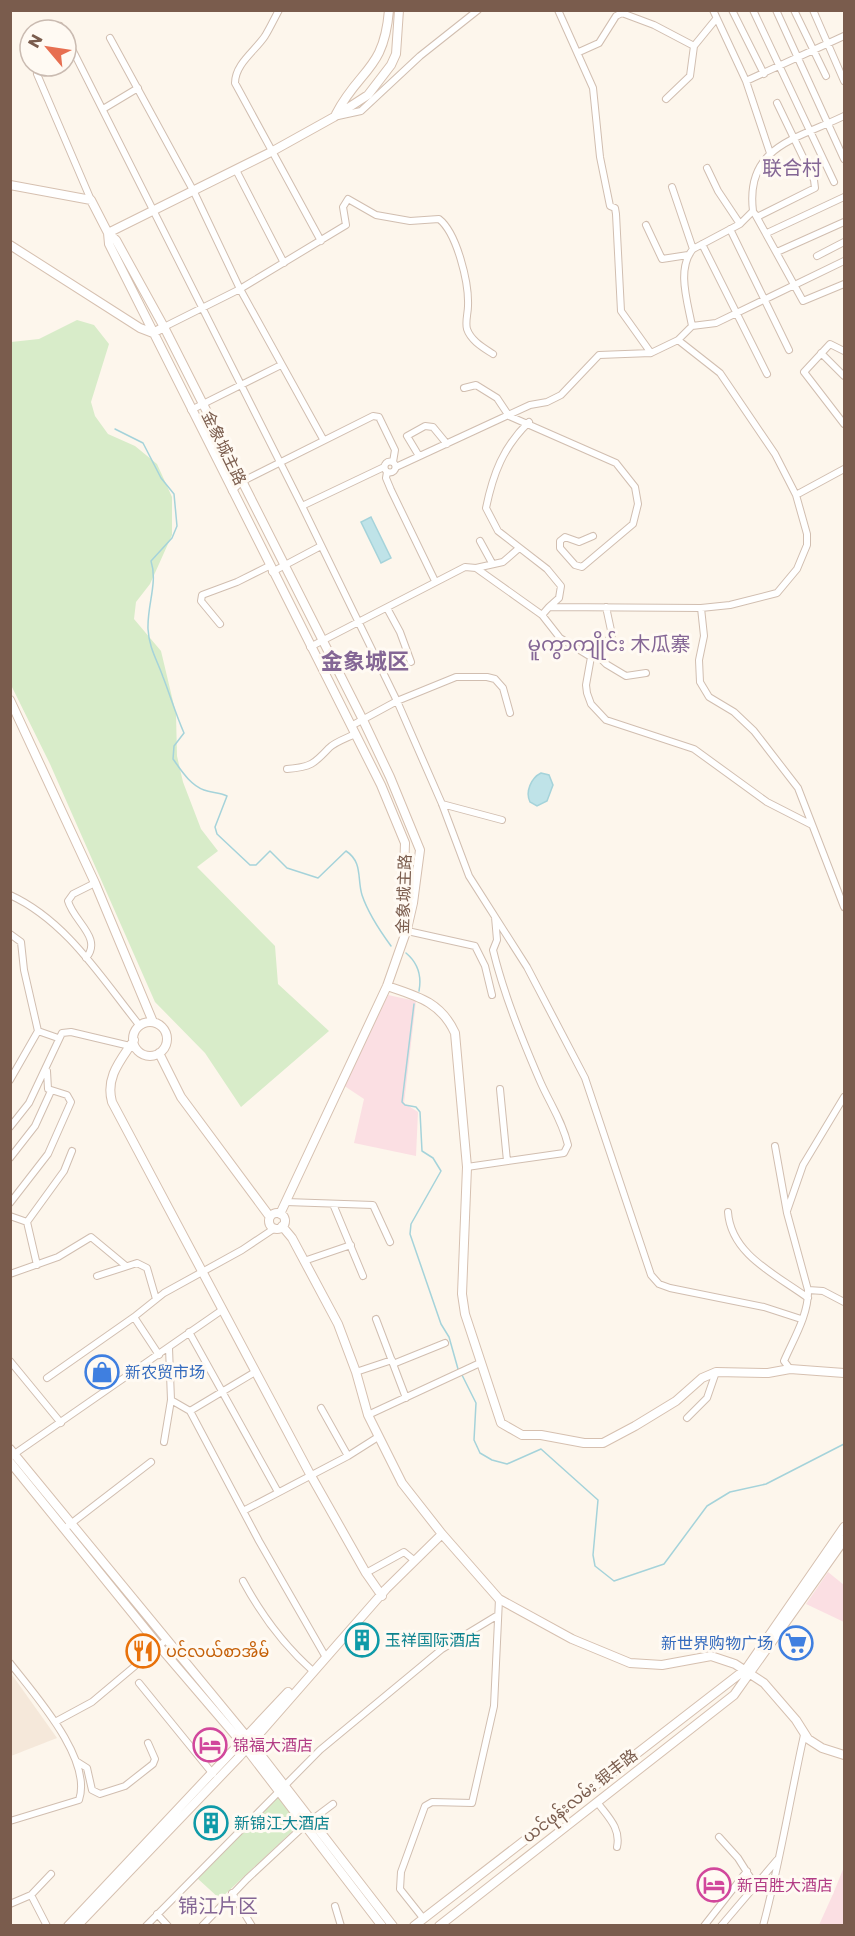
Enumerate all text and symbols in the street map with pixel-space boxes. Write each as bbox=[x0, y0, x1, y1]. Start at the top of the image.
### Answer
north arrow bbox=[18, 18, 78, 78]
text: N bbox=[22, 30, 48, 52]
district label: 联合村 bbox=[762, 154, 822, 182]
street label: 金象城主路 bbox=[196, 407, 252, 489]
district label: မူကွာကျိုင်း 木瓜寨 bbox=[527, 630, 691, 661]
district label: 金象城区 bbox=[321, 646, 409, 677]
street label: 金象城主路 bbox=[391, 854, 417, 934]
shop icon: 新农贸市场 bbox=[84, 1354, 120, 1390]
place label: 新农贸市场 bbox=[125, 1361, 205, 1384]
building icon: 玉祥国际酒店 bbox=[344, 1622, 380, 1658]
supermarket icon: 新世界购物广场 bbox=[778, 1625, 814, 1661]
place label: 玉祥国际酒店 bbox=[385, 1629, 481, 1652]
place label: 新世界购物广场 bbox=[661, 1632, 773, 1655]
restaurant icon: ပင်လယ်စာအိမ် bbox=[125, 1633, 161, 1669]
place label: ပင်လယ်စာအိမ် bbox=[166, 1640, 269, 1663]
hotel icon: 锦福大酒店 bbox=[192, 1727, 228, 1763]
place label: 锦福大酒店 bbox=[233, 1734, 313, 1757]
street label: ယင်ဖုန်းလမ်း 银丰路 bbox=[518, 1744, 644, 1851]
building icon: 新锦江大酒店 bbox=[193, 1805, 229, 1841]
place label: 新锦江大酒店 bbox=[234, 1812, 330, 1835]
hotel icon: 新百胜大酒店 bbox=[696, 1867, 732, 1903]
place label: 新百胜大酒店 bbox=[737, 1874, 833, 1897]
district label: 锦江片区 bbox=[178, 1892, 258, 1920]

